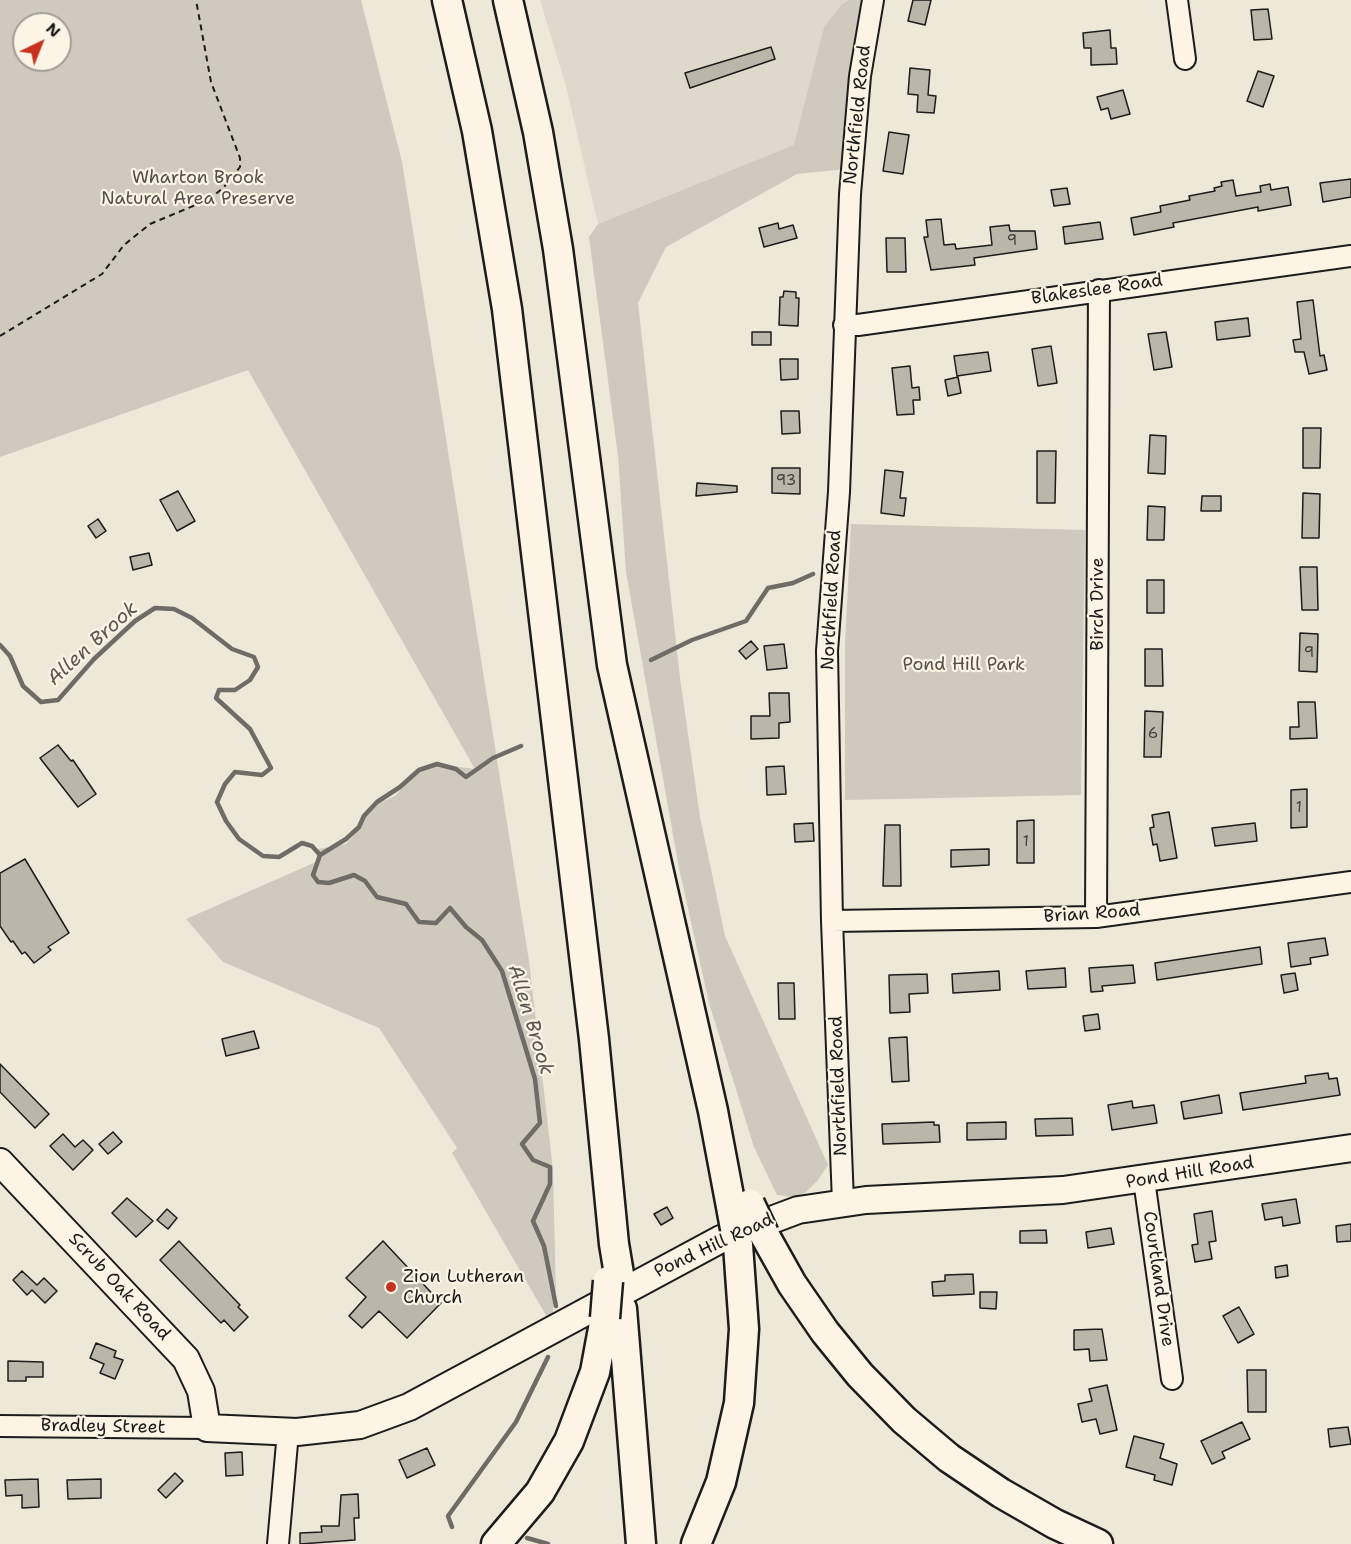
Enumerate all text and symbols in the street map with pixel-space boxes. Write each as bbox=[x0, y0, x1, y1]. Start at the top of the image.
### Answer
north arrow bbox=[12, 12, 72, 72]
text: N bbox=[41, 18, 65, 42]
street label: Northfield Road bbox=[840, 44, 876, 186]
park label: Wharton Brook Natural Area Preserve bbox=[101, 167, 295, 210]
house number: 9 bbox=[1007, 232, 1017, 250]
street label: Blakeslee Road bbox=[1030, 270, 1164, 310]
house number: 93 bbox=[776, 472, 796, 490]
street label: Northfield Road bbox=[818, 529, 846, 671]
street label: Birch Drive bbox=[1087, 557, 1109, 651]
water label: Allen Brook bbox=[43, 597, 143, 691]
house number: 9 bbox=[1304, 644, 1314, 662]
park label: Pond Hill Park bbox=[903, 654, 1025, 676]
house number: 6 bbox=[1148, 725, 1158, 743]
house number: 1 bbox=[1296, 799, 1302, 817]
house number: 1 bbox=[1023, 833, 1029, 851]
street label: Brian Road bbox=[1043, 900, 1141, 928]
water label: Allen Brook bbox=[502, 962, 558, 1078]
street label: Northfield Road bbox=[826, 1015, 852, 1157]
street label: Pond Hill Road bbox=[1124, 1152, 1256, 1194]
street label: Pond Hill Road bbox=[651, 1209, 777, 1283]
street label: Courtland Drive bbox=[1138, 1210, 1178, 1348]
street label: Scrub Oak Road bbox=[64, 1229, 174, 1345]
place label: Zion Lutheran Church bbox=[403, 1266, 524, 1308]
marker: Zion Lutheran Church bbox=[384, 1280, 398, 1294]
street label: Bradley Street bbox=[40, 1415, 166, 1439]

